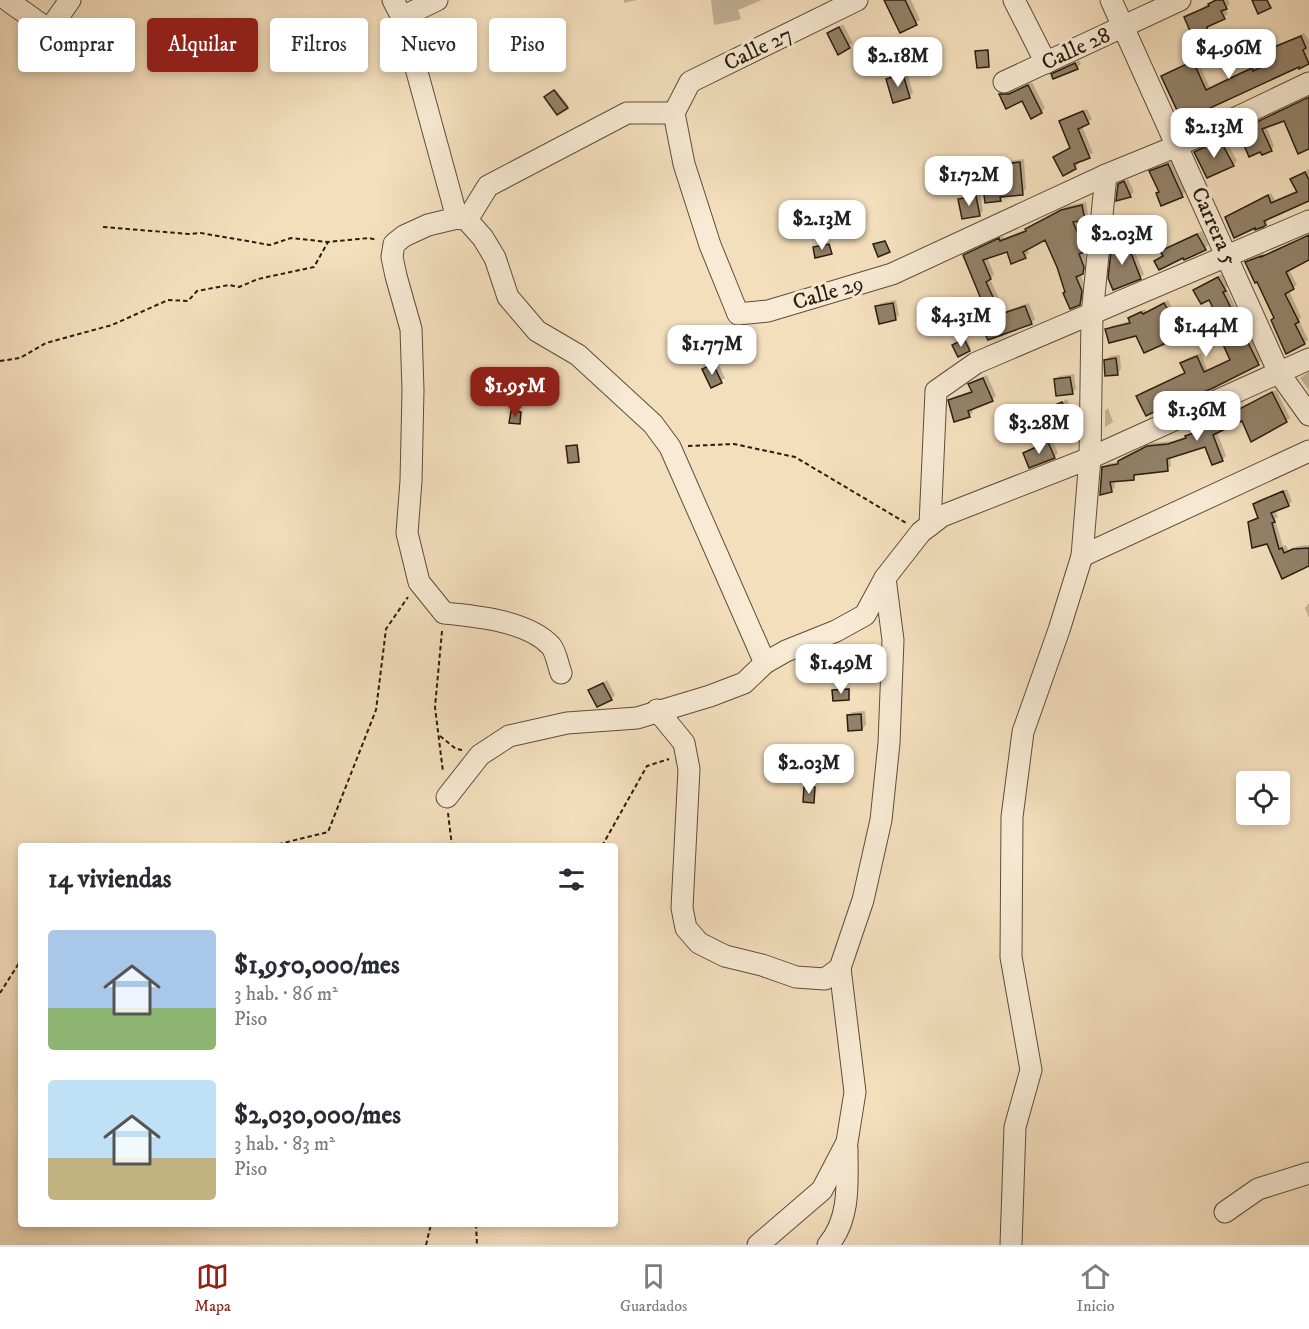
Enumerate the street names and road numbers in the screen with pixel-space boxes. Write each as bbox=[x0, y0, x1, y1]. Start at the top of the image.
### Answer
street label: Calle 27 bbox=[719, 21, 797, 77]
street label: Calle 28 bbox=[1037, 21, 1115, 77]
street label: Carrera 5 bbox=[1185, 183, 1243, 269]
street label: Calle 29 bbox=[789, 269, 867, 317]

